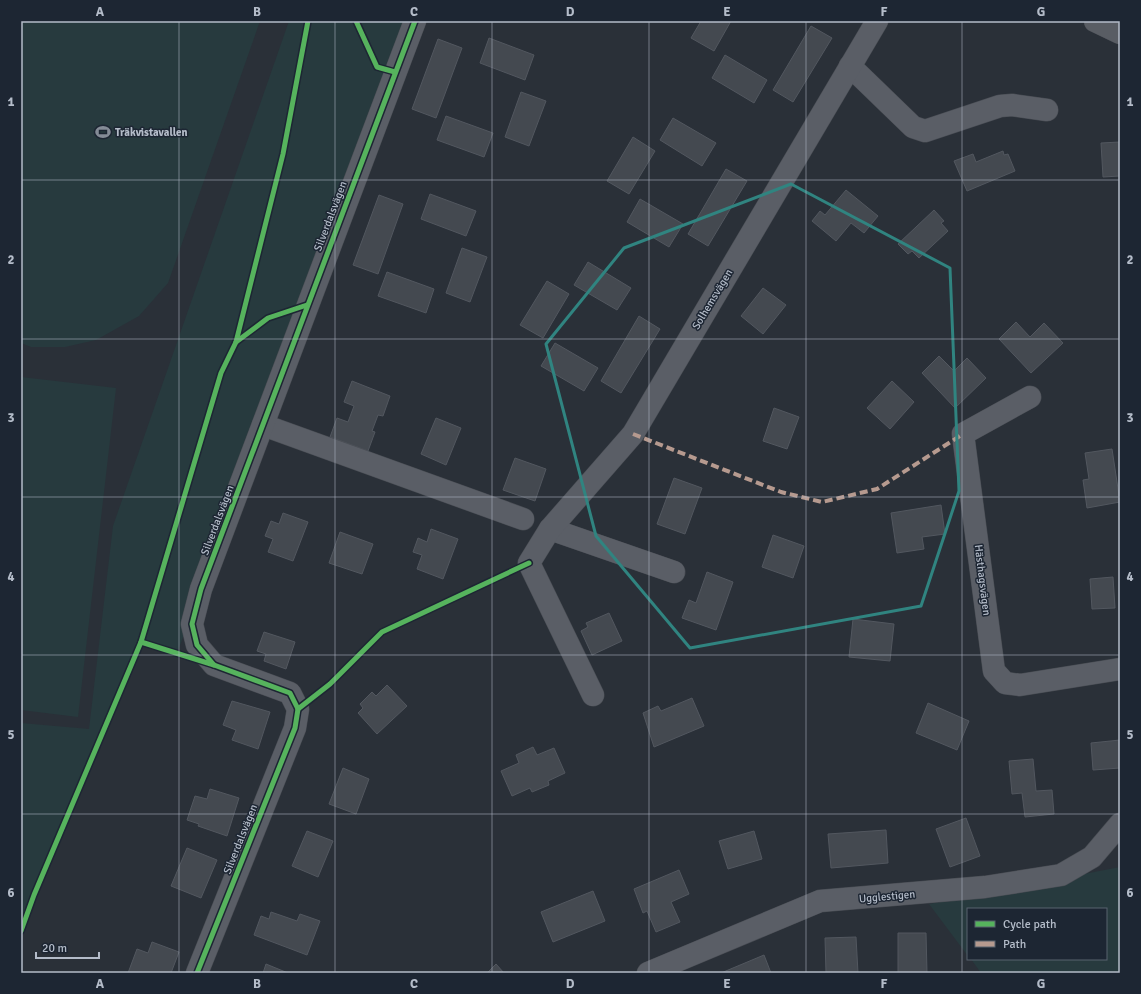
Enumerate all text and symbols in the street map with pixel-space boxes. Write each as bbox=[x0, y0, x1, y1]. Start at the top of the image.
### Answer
text: A bbox=[96, 4, 105, 20]
text: B bbox=[253, 4, 261, 20]
text: C bbox=[410, 4, 418, 20]
text: D bbox=[566, 4, 575, 20]
text: E bbox=[723, 4, 731, 20]
text: F bbox=[881, 4, 888, 20]
text: G bbox=[1037, 4, 1045, 20]
text: 1 bbox=[7, 94, 15, 110]
text: 1 bbox=[1126, 94, 1134, 110]
sports icon: Träkvistavallen bbox=[94, 123, 112, 141]
place label: Träkvistavallen bbox=[115, 126, 188, 139]
street label: Silverdalsvägen bbox=[311, 179, 350, 253]
text: 2 bbox=[7, 252, 15, 268]
text: 2 bbox=[1126, 252, 1134, 268]
street label: Solhemsvägen bbox=[689, 267, 736, 332]
text: 3 bbox=[7, 410, 15, 426]
text: 3 bbox=[1126, 410, 1134, 426]
street label: Silverdalsvägen bbox=[198, 483, 237, 557]
street label: Hästhagsvägen bbox=[972, 544, 993, 616]
text: 4 bbox=[7, 569, 15, 585]
text: 4 bbox=[1126, 569, 1134, 585]
text: 5 bbox=[7, 727, 15, 743]
text: 5 bbox=[1126, 727, 1134, 743]
street label: Silverdalsvägen bbox=[221, 803, 260, 876]
text: 6 bbox=[7, 885, 15, 901]
text: 6 bbox=[1126, 885, 1134, 901]
street label: Ugglestigen bbox=[858, 888, 916, 905]
legend bbox=[967, 908, 1107, 960]
text: Cycle path bbox=[1003, 917, 1056, 932]
scale bar bbox=[36, 934, 99, 960]
text: Path bbox=[1003, 937, 1026, 952]
text: 20 m bbox=[42, 941, 67, 956]
text: A bbox=[96, 976, 105, 992]
text: B bbox=[253, 976, 261, 992]
text: C bbox=[410, 976, 418, 992]
text: D bbox=[566, 976, 575, 992]
text: E bbox=[723, 976, 731, 992]
text: F bbox=[881, 976, 888, 992]
text: G bbox=[1037, 976, 1045, 992]

